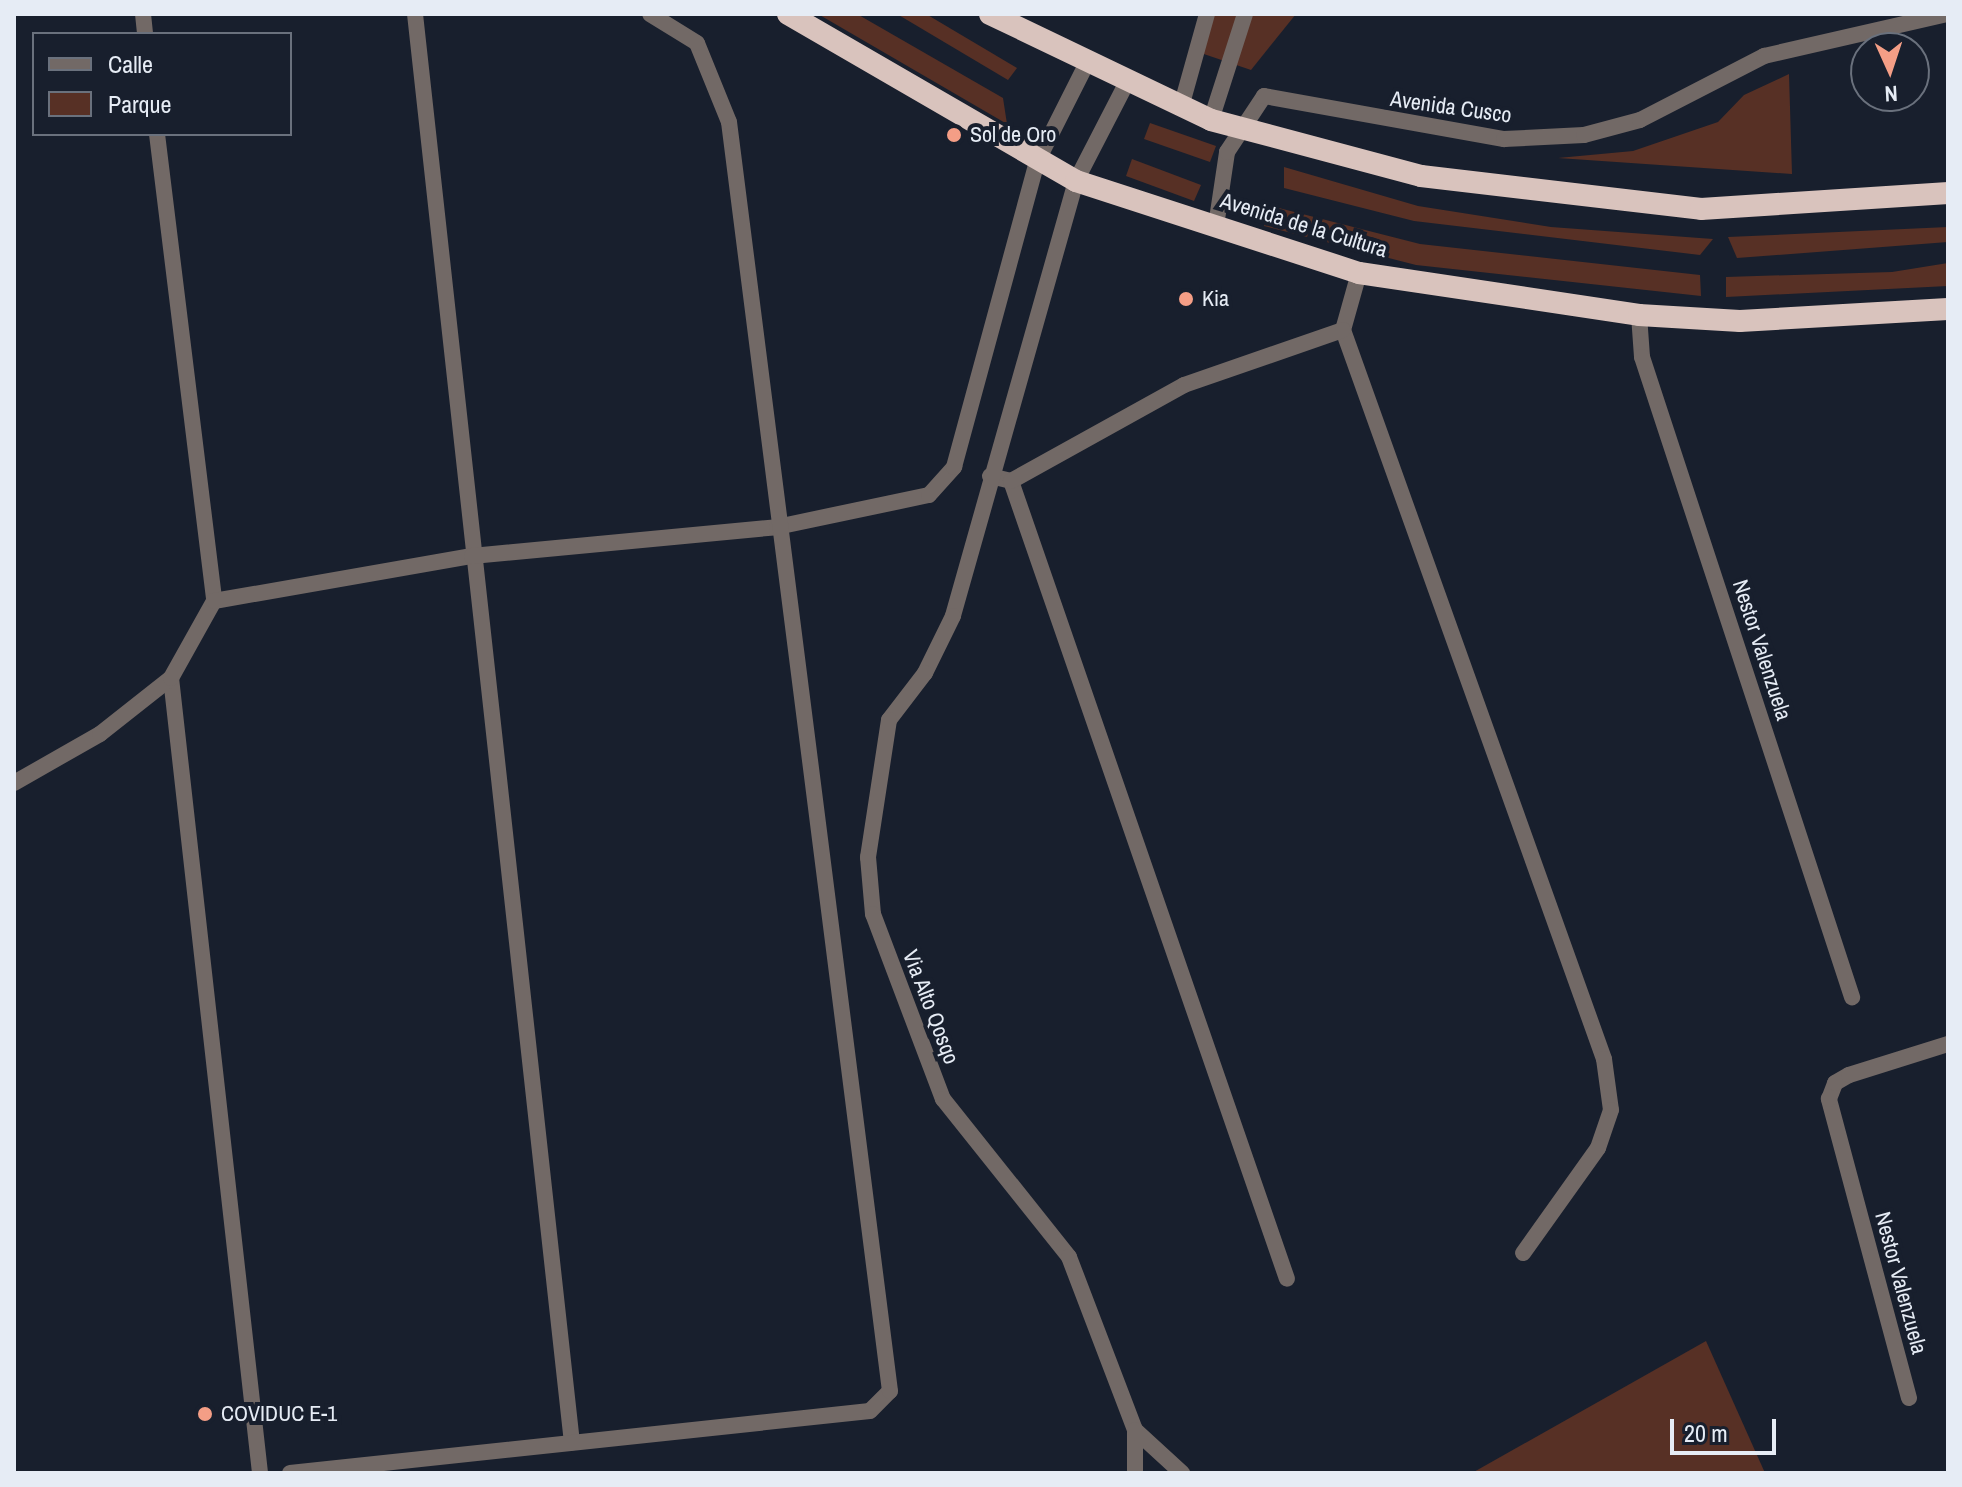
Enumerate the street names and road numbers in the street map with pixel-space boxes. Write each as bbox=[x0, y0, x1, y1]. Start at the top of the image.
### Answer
street label: Avenida Cusco bbox=[1389, 85, 1513, 129]
street label: Avenida de la Cultura bbox=[1217, 187, 1391, 263]
street label: Nestor Valenzuela bbox=[1727, 576, 1797, 724]
street label: Via Alto Qosqo bbox=[897, 946, 965, 1068]
street label: Nestor Valenzuela bbox=[1869, 1209, 1933, 1357]

